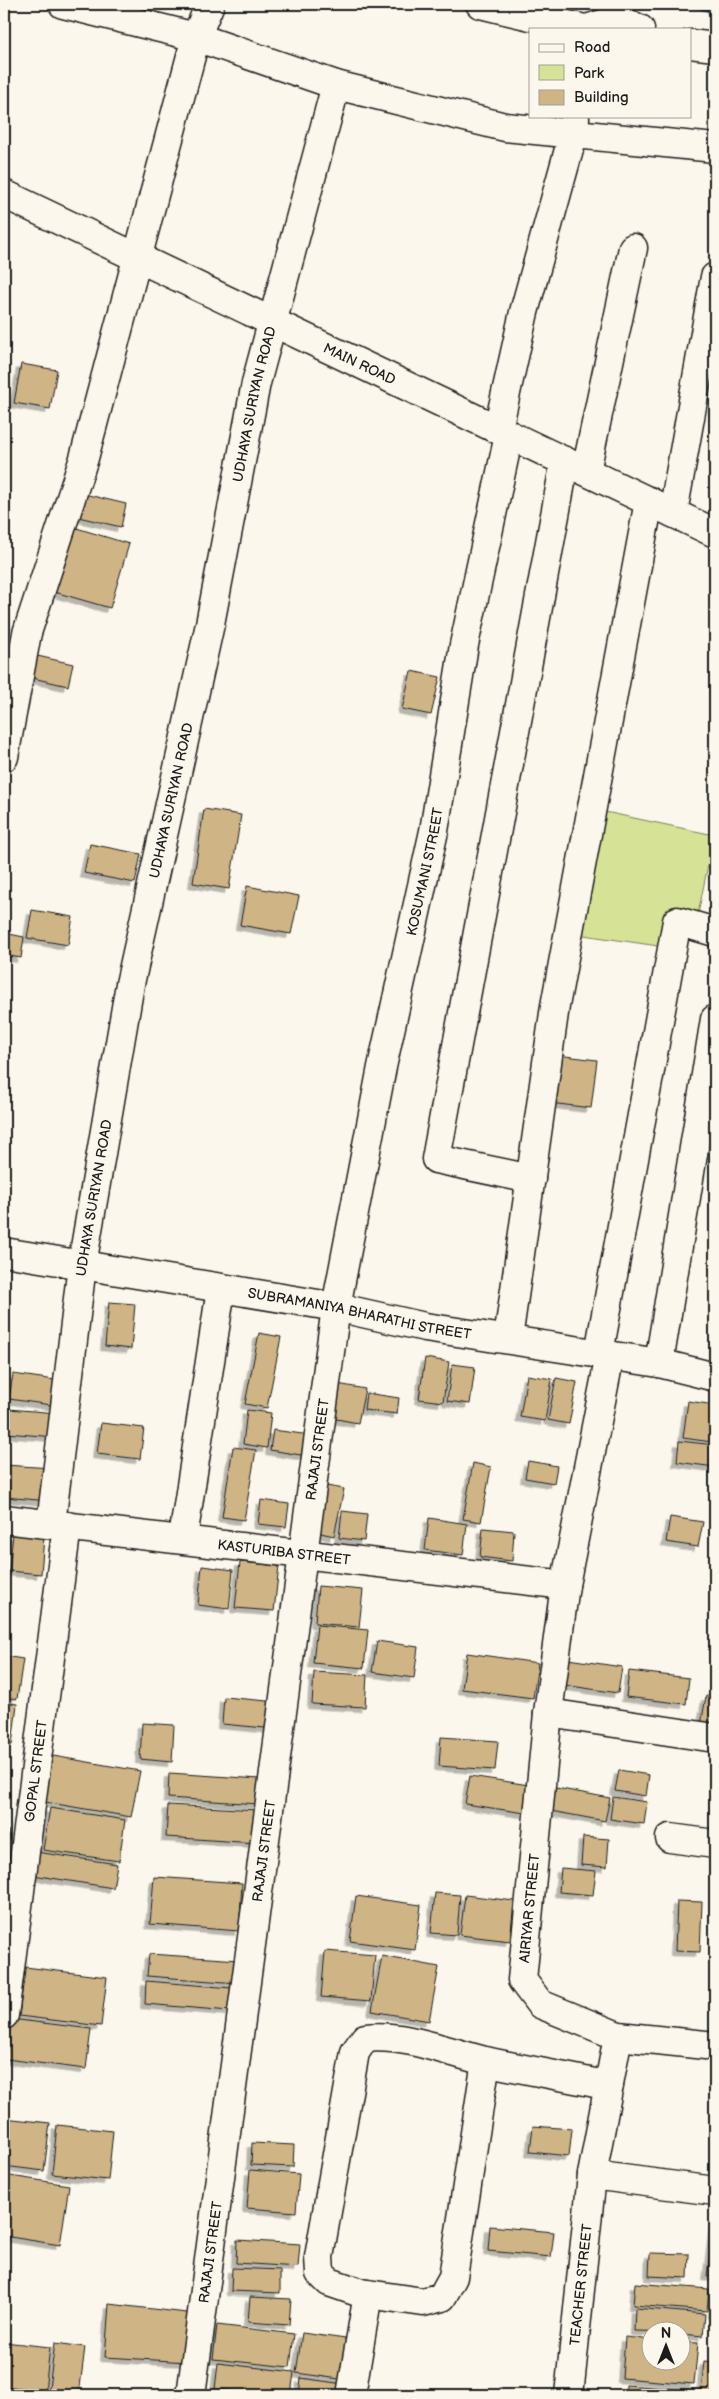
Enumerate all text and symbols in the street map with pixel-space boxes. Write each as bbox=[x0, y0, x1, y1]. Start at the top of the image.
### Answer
legend bbox=[529, 28, 692, 118]
text: Road bbox=[574, 38, 610, 57]
text: Park bbox=[574, 64, 605, 83]
text: Building bbox=[574, 88, 629, 107]
street label: UDHAYA SURIYAN ROAD bbox=[229, 324, 279, 483]
street label: MAIN ROAD bbox=[321, 339, 399, 388]
street label: UDHAYA SURIYAN ROAD bbox=[145, 721, 196, 880]
street label: KOSUMANI STREET bbox=[403, 806, 446, 937]
street label: UDHAYA SURIYAN ROAD bbox=[72, 1118, 115, 1277]
street label: SUBRAMANIYA BHARATHI STREET bbox=[247, 1284, 473, 1343]
street label: RAJAJI STREET bbox=[302, 1397, 332, 1501]
street label: KASTURIBA STREET bbox=[217, 1536, 352, 1568]
street label: GOPAL STREET bbox=[20, 1718, 50, 1823]
street label: RAJAJI STREET bbox=[248, 1798, 279, 1903]
street label: AIRIYAR STREET bbox=[515, 1852, 543, 1964]
street label: RAJAJI STREET bbox=[195, 2200, 225, 2304]
street label: TEACHER STREET bbox=[566, 2222, 595, 2346]
north arrow bbox=[642, 2322, 692, 2372]
text: N bbox=[661, 2325, 671, 2342]

